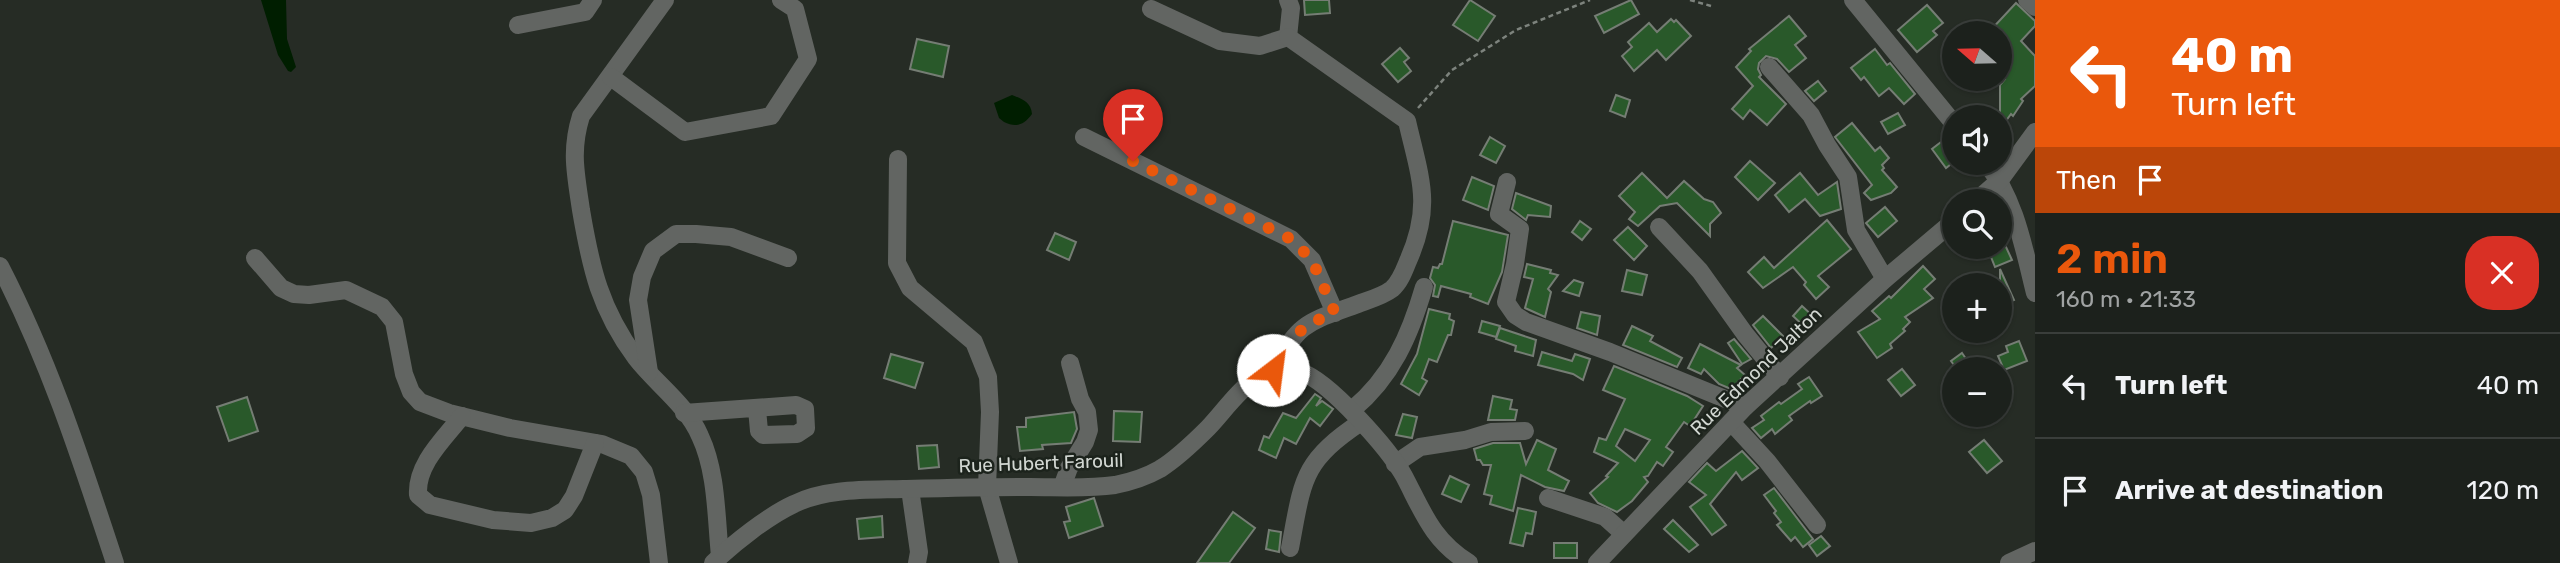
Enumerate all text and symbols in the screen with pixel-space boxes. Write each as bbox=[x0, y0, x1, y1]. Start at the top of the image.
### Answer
north arrow bbox=[1942, 21, 2012, 91]
map controls bbox=[1942, 21, 2012, 427]
text: 40 m bbox=[2171, 26, 2293, 84]
icon: left bbox=[2056, 28, 2147, 119]
text: Turn left bbox=[2171, 85, 2296, 123]
pin bbox=[1103, 89, 1163, 161]
icon: arrive bbox=[1114, 100, 1152, 138]
button: sound bbox=[1942, 105, 2012, 175]
icon: arrive bbox=[2131, 161, 2169, 199]
text: Then bbox=[2056, 165, 2117, 196]
button: search bbox=[1942, 189, 2012, 259]
text: 2 min bbox=[2056, 234, 2168, 284]
button: close bbox=[2465, 236, 2539, 310]
button: + bbox=[1942, 273, 2012, 343]
text: 160 m · 21:33 bbox=[2056, 285, 2196, 313]
street label: Rue Edmond Jalton bbox=[1685, 302, 1827, 440]
position arrow bbox=[1236, 333, 1310, 407]
button: − bbox=[1942, 357, 2012, 427]
icon: left bbox=[2056, 367, 2094, 405]
text: Turn left bbox=[2115, 370, 2227, 401]
text: 40 m bbox=[2477, 370, 2539, 401]
street label: Rue Hubert Farouil bbox=[958, 449, 1124, 477]
icon: arrive bbox=[2056, 472, 2094, 510]
text: Arrive at destination bbox=[2115, 475, 2383, 506]
text: 120 m bbox=[2467, 475, 2539, 506]

